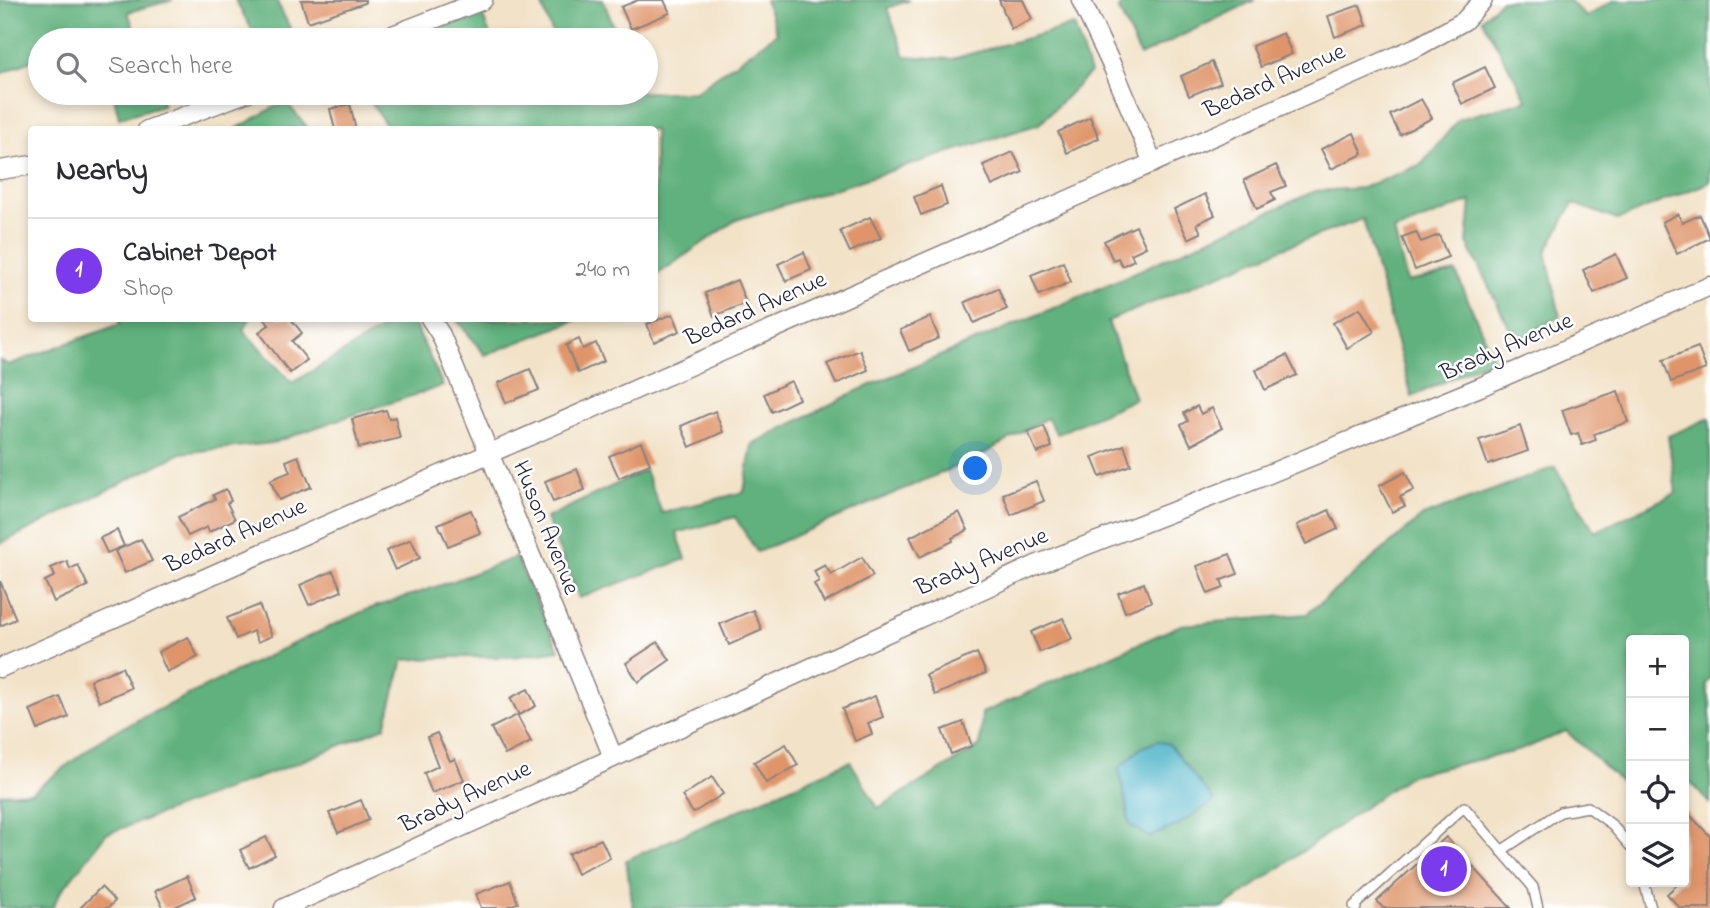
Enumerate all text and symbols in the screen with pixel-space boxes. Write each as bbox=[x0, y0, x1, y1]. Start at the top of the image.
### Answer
search box bbox=[28, 28, 658, 105]
street label: Bedard Avenue bbox=[1198, 35, 1352, 129]
icon: search bbox=[52, 48, 90, 86]
text: Search here bbox=[108, 48, 233, 86]
text: Nearby bbox=[56, 150, 148, 194]
text: Cabinet Depot bbox=[123, 235, 277, 273]
text: 1 bbox=[75, 254, 83, 287]
text: 240 m bbox=[576, 254, 630, 287]
street label: Bedard Avenue bbox=[679, 263, 833, 357]
text: Shop bbox=[123, 273, 173, 306]
street label: Brady Avenue bbox=[1434, 304, 1579, 393]
your location bbox=[958, 451, 992, 485]
street label: Huson Avenue bbox=[502, 456, 588, 601]
street label: Bedard Avenue bbox=[159, 490, 313, 584]
street label: Brady Avenue bbox=[909, 519, 1054, 608]
map controls bbox=[1626, 635, 1689, 887]
button: + bbox=[1626, 635, 1689, 698]
button: − bbox=[1626, 698, 1689, 761]
street label: Brady Avenue bbox=[394, 752, 538, 845]
button: locate bbox=[1626, 761, 1689, 824]
button: layers bbox=[1626, 824, 1689, 887]
pin: 1 bbox=[1421, 843, 1467, 895]

